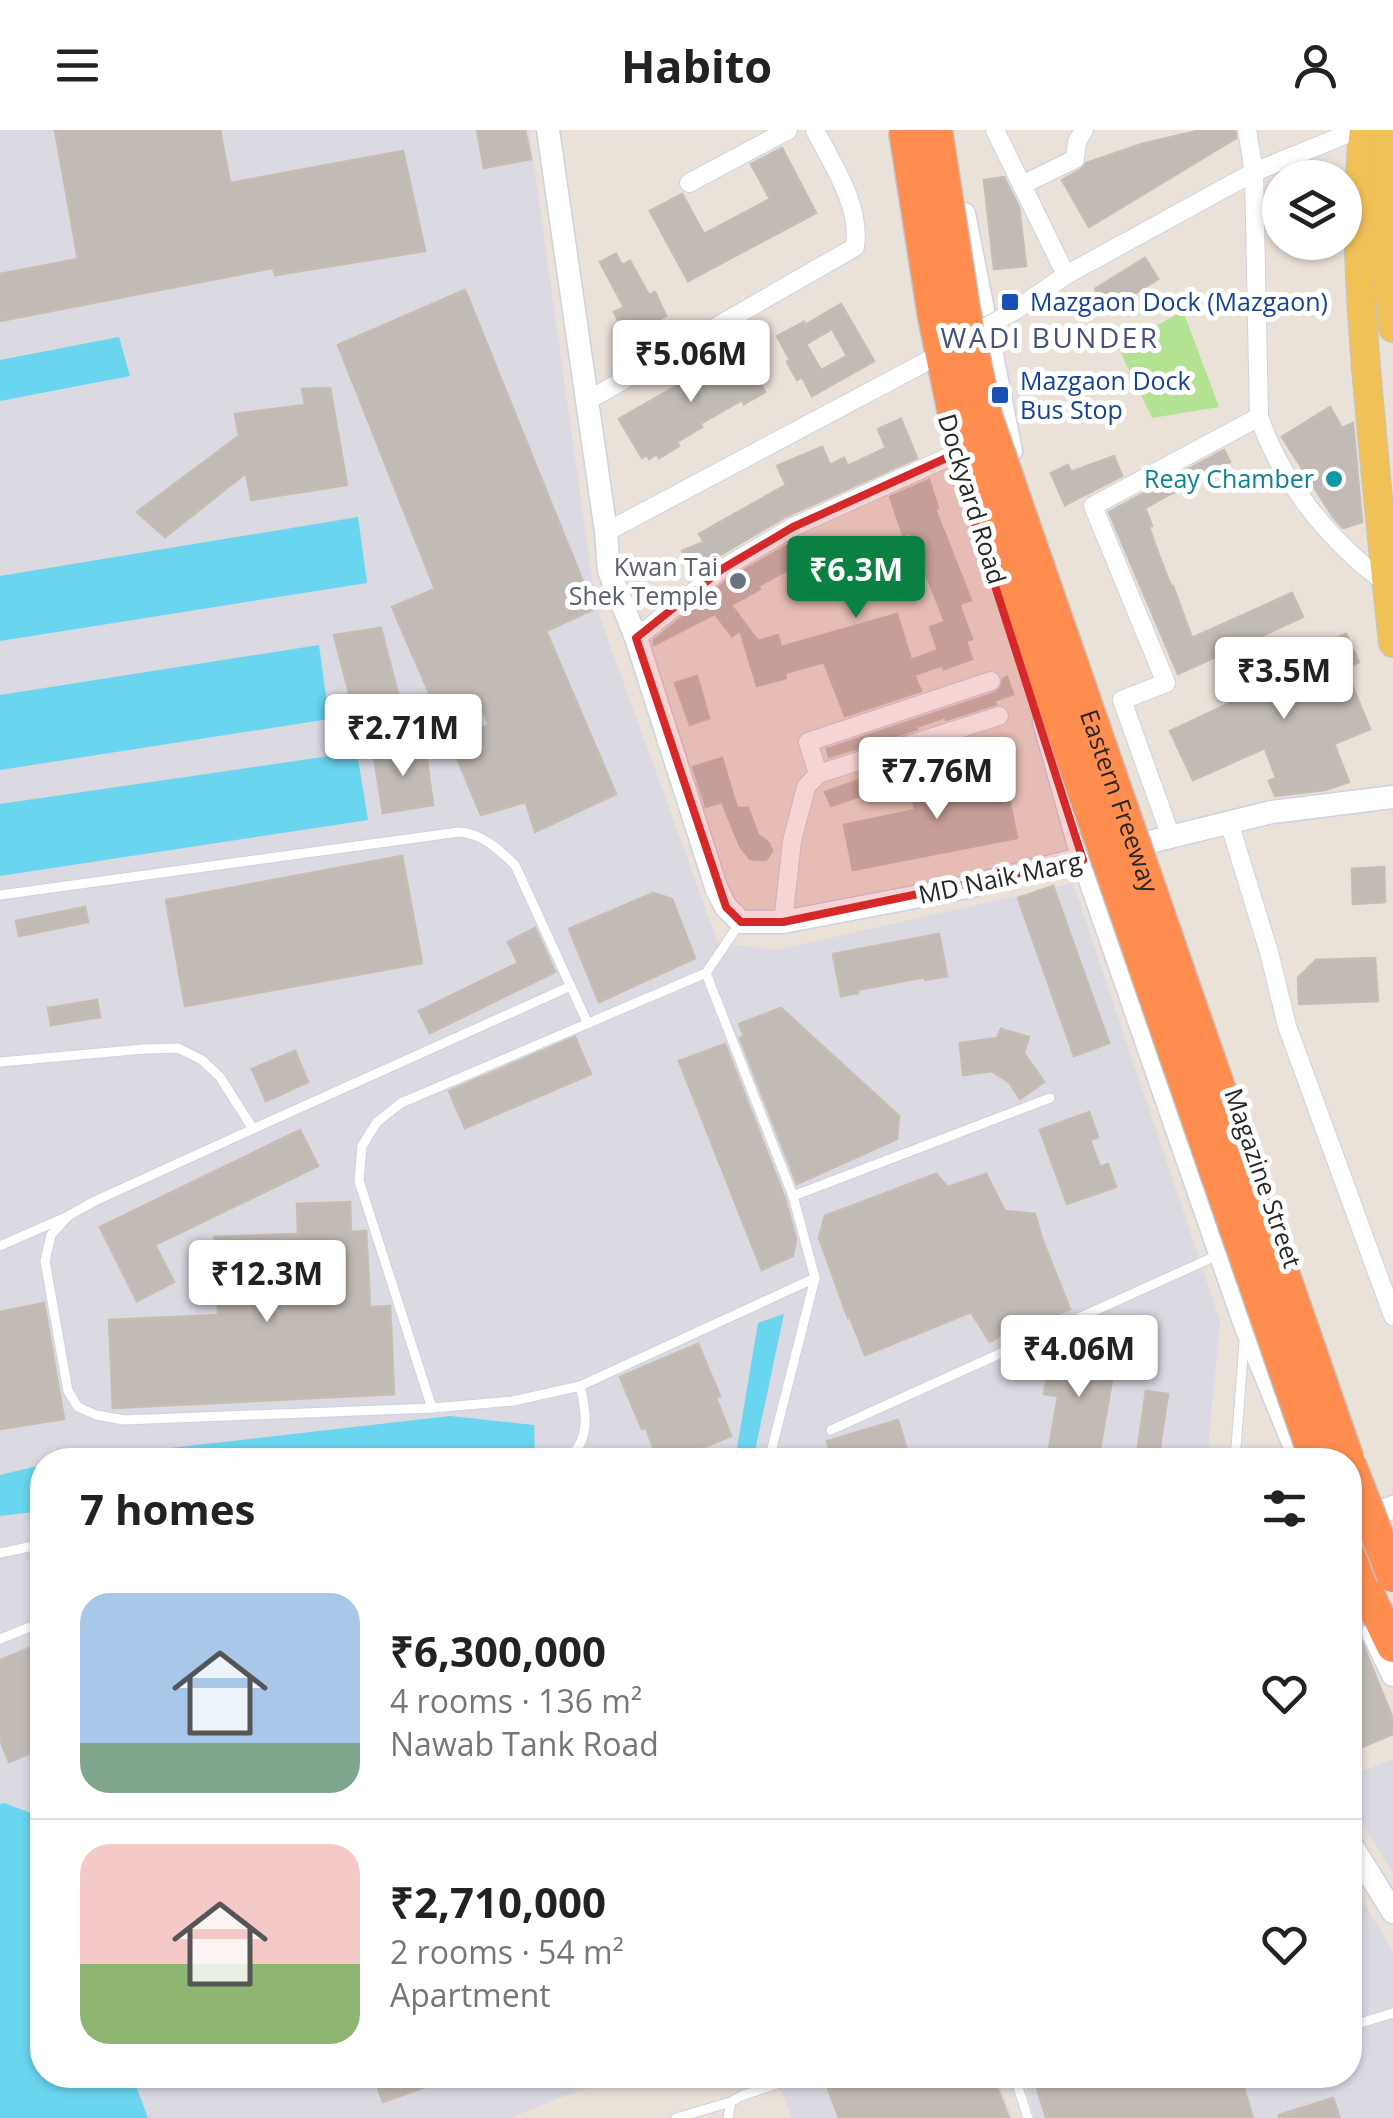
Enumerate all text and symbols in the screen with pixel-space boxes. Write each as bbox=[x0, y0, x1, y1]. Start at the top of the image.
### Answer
text: Habito bbox=[621, 35, 772, 96]
icon: menu bbox=[50, 38, 105, 93]
icon: person bbox=[1288, 38, 1343, 93]
map controls bbox=[1262, 160, 1362, 260]
button: layers bbox=[1262, 160, 1362, 260]
place label: Mazgaon Dock (Mazgaon) bbox=[1030, 284, 1328, 318]
marker: Mazgaon Dock (Mazgaon) bbox=[999, 291, 1021, 313]
district label: WADI BUNDER bbox=[940, 318, 1160, 356]
pin: ₹5.06M bbox=[610, 320, 772, 405]
text: ₹5.06M bbox=[635, 331, 747, 374]
place label: Mazgaon Dock Bus Stop bbox=[1020, 363, 1191, 426]
marker: Mazgaon Dock Bus Stop bbox=[989, 384, 1011, 406]
street label: Dockyard Road bbox=[931, 409, 1015, 588]
place label: Reay Chamber bbox=[1144, 461, 1314, 495]
marker: Reay Chamber bbox=[1323, 468, 1345, 490]
pin: ₹6.3M bbox=[786, 536, 926, 621]
text: ₹6.3M bbox=[809, 547, 903, 590]
place label: Kwan Tai Shek Temple bbox=[569, 549, 718, 612]
marker: Kwan Tai Shek Temple bbox=[727, 570, 749, 592]
pin: ₹3.5M bbox=[1214, 637, 1354, 722]
text: ₹3.5M bbox=[1237, 648, 1331, 691]
pin: ₹2.71M bbox=[322, 694, 484, 779]
text: ₹2.71M bbox=[347, 705, 459, 748]
street label: Eastern Freeway bbox=[1073, 705, 1168, 897]
pin: ₹7.76M bbox=[856, 737, 1018, 822]
text: ₹7.76M bbox=[881, 748, 993, 791]
street label: MD Naik Marg bbox=[915, 843, 1085, 911]
street label: Magazine Street bbox=[1217, 1083, 1311, 1272]
pin: ₹12.3M bbox=[186, 1240, 348, 1325]
text: ₹12.3M bbox=[211, 1251, 323, 1294]
pin: ₹4.06M bbox=[998, 1315, 1160, 1400]
text: ₹4.06M bbox=[1023, 1326, 1135, 1369]
text: 7 homes bbox=[80, 1480, 255, 1537]
icon: filters bbox=[1257, 1481, 1312, 1536]
text: ₹6,300,000 bbox=[390, 1622, 606, 1679]
icon: home bbox=[160, 1633, 280, 1753]
icon: heart bbox=[1257, 1666, 1312, 1721]
text: 4 rooms · 136 m² bbox=[390, 1679, 642, 1722]
text: Nawab Tank Road bbox=[390, 1722, 659, 1765]
text: ₹2,710,000 bbox=[390, 1873, 606, 1930]
icon: home bbox=[160, 1884, 280, 2004]
icon: heart bbox=[1257, 1917, 1312, 1972]
text: 2 rooms · 54 m² bbox=[390, 1930, 624, 1973]
text: Apartment bbox=[390, 1973, 551, 2016]

